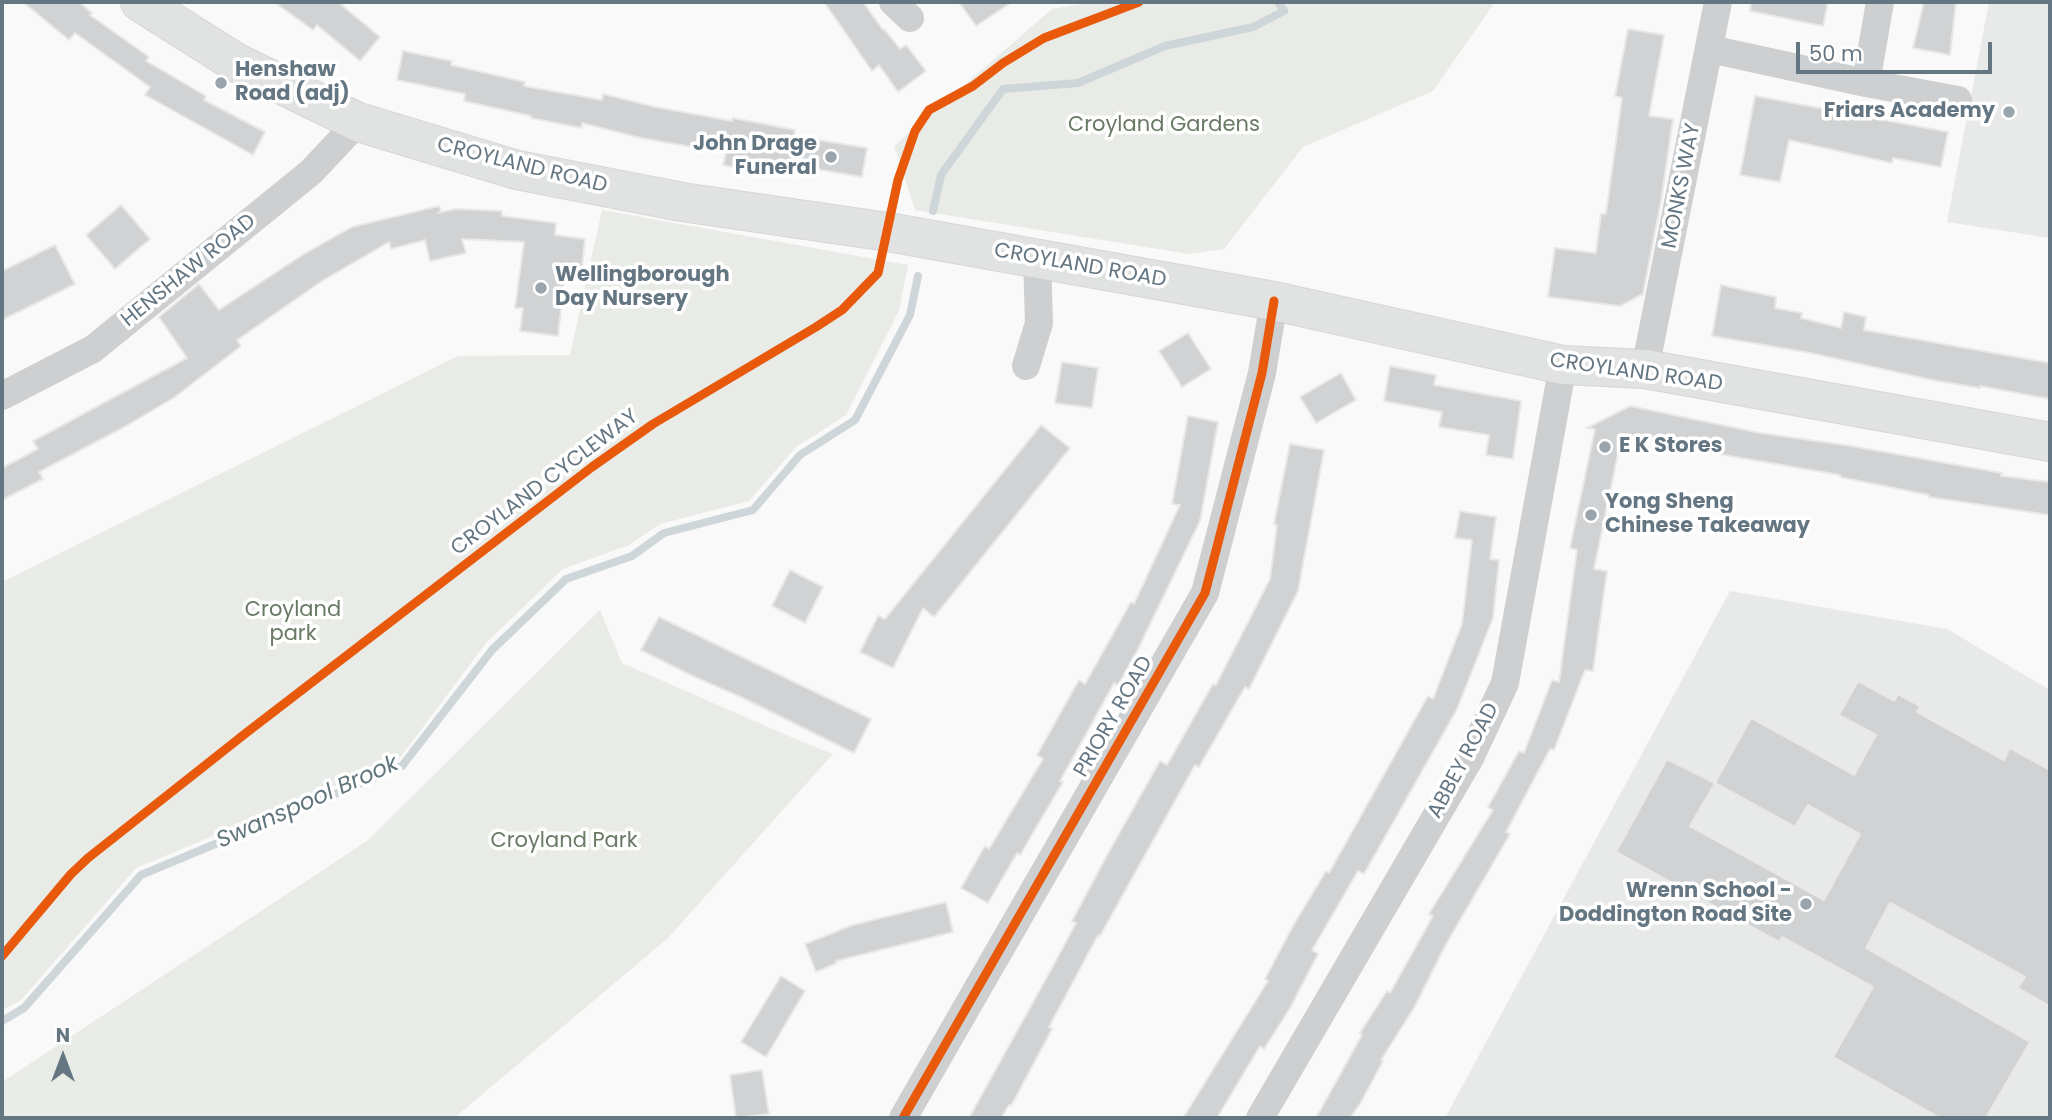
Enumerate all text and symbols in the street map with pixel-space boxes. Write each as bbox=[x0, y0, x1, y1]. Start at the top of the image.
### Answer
scale bar bbox=[1800, 28, 1996, 72]
text: 50 m bbox=[1809, 39, 1863, 68]
place label: Henshaw Road (adj) bbox=[235, 58, 350, 108]
marker: Henshaw Road (adj) bbox=[213, 75, 229, 91]
place label: Friars Academy bbox=[1824, 99, 1995, 125]
marker: Friars Academy bbox=[2001, 104, 2017, 120]
park label: Croyland Gardens bbox=[1068, 113, 1260, 139]
street label: MONKS WAY bbox=[1658, 121, 1706, 251]
place label: John Drage Funeral bbox=[693, 132, 817, 182]
street label: CROYLAND ROAD bbox=[434, 133, 610, 199]
marker: John Drage Funeral bbox=[823, 149, 839, 165]
street label: HENSHAW ROAD bbox=[117, 209, 261, 333]
street label: CROYLAND ROAD bbox=[992, 238, 1168, 294]
place label: Wellingborough Day Nursery bbox=[555, 263, 730, 313]
marker: Wellingborough Day Nursery bbox=[533, 280, 549, 296]
street label: CROYLAND ROAD bbox=[1548, 348, 1724, 398]
street label: CROYLAND CYCLEWAY bbox=[447, 404, 643, 562]
place label: E K Stores bbox=[1619, 434, 1722, 460]
marker: E K Stores bbox=[1597, 439, 1613, 455]
place label: Yong Sheng Chinese Takeaway bbox=[1605, 490, 1810, 540]
marker: Yong Sheng Chinese Takeaway bbox=[1583, 507, 1599, 523]
park label: Croyland park bbox=[245, 598, 341, 648]
street label: PRIORY ROAD bbox=[1069, 652, 1159, 782]
street label: ABBEY ROAD bbox=[1423, 699, 1505, 823]
water label: Swanspool Brook bbox=[213, 751, 403, 855]
park label: Croyland Park bbox=[491, 829, 637, 855]
place label: Wrenn School - Doddington Road Site bbox=[1559, 879, 1792, 929]
marker: Wrenn School - Doddington Road Site bbox=[1798, 896, 1814, 912]
north arrow bbox=[28, 1022, 98, 1092]
text: N bbox=[56, 1022, 70, 1049]

